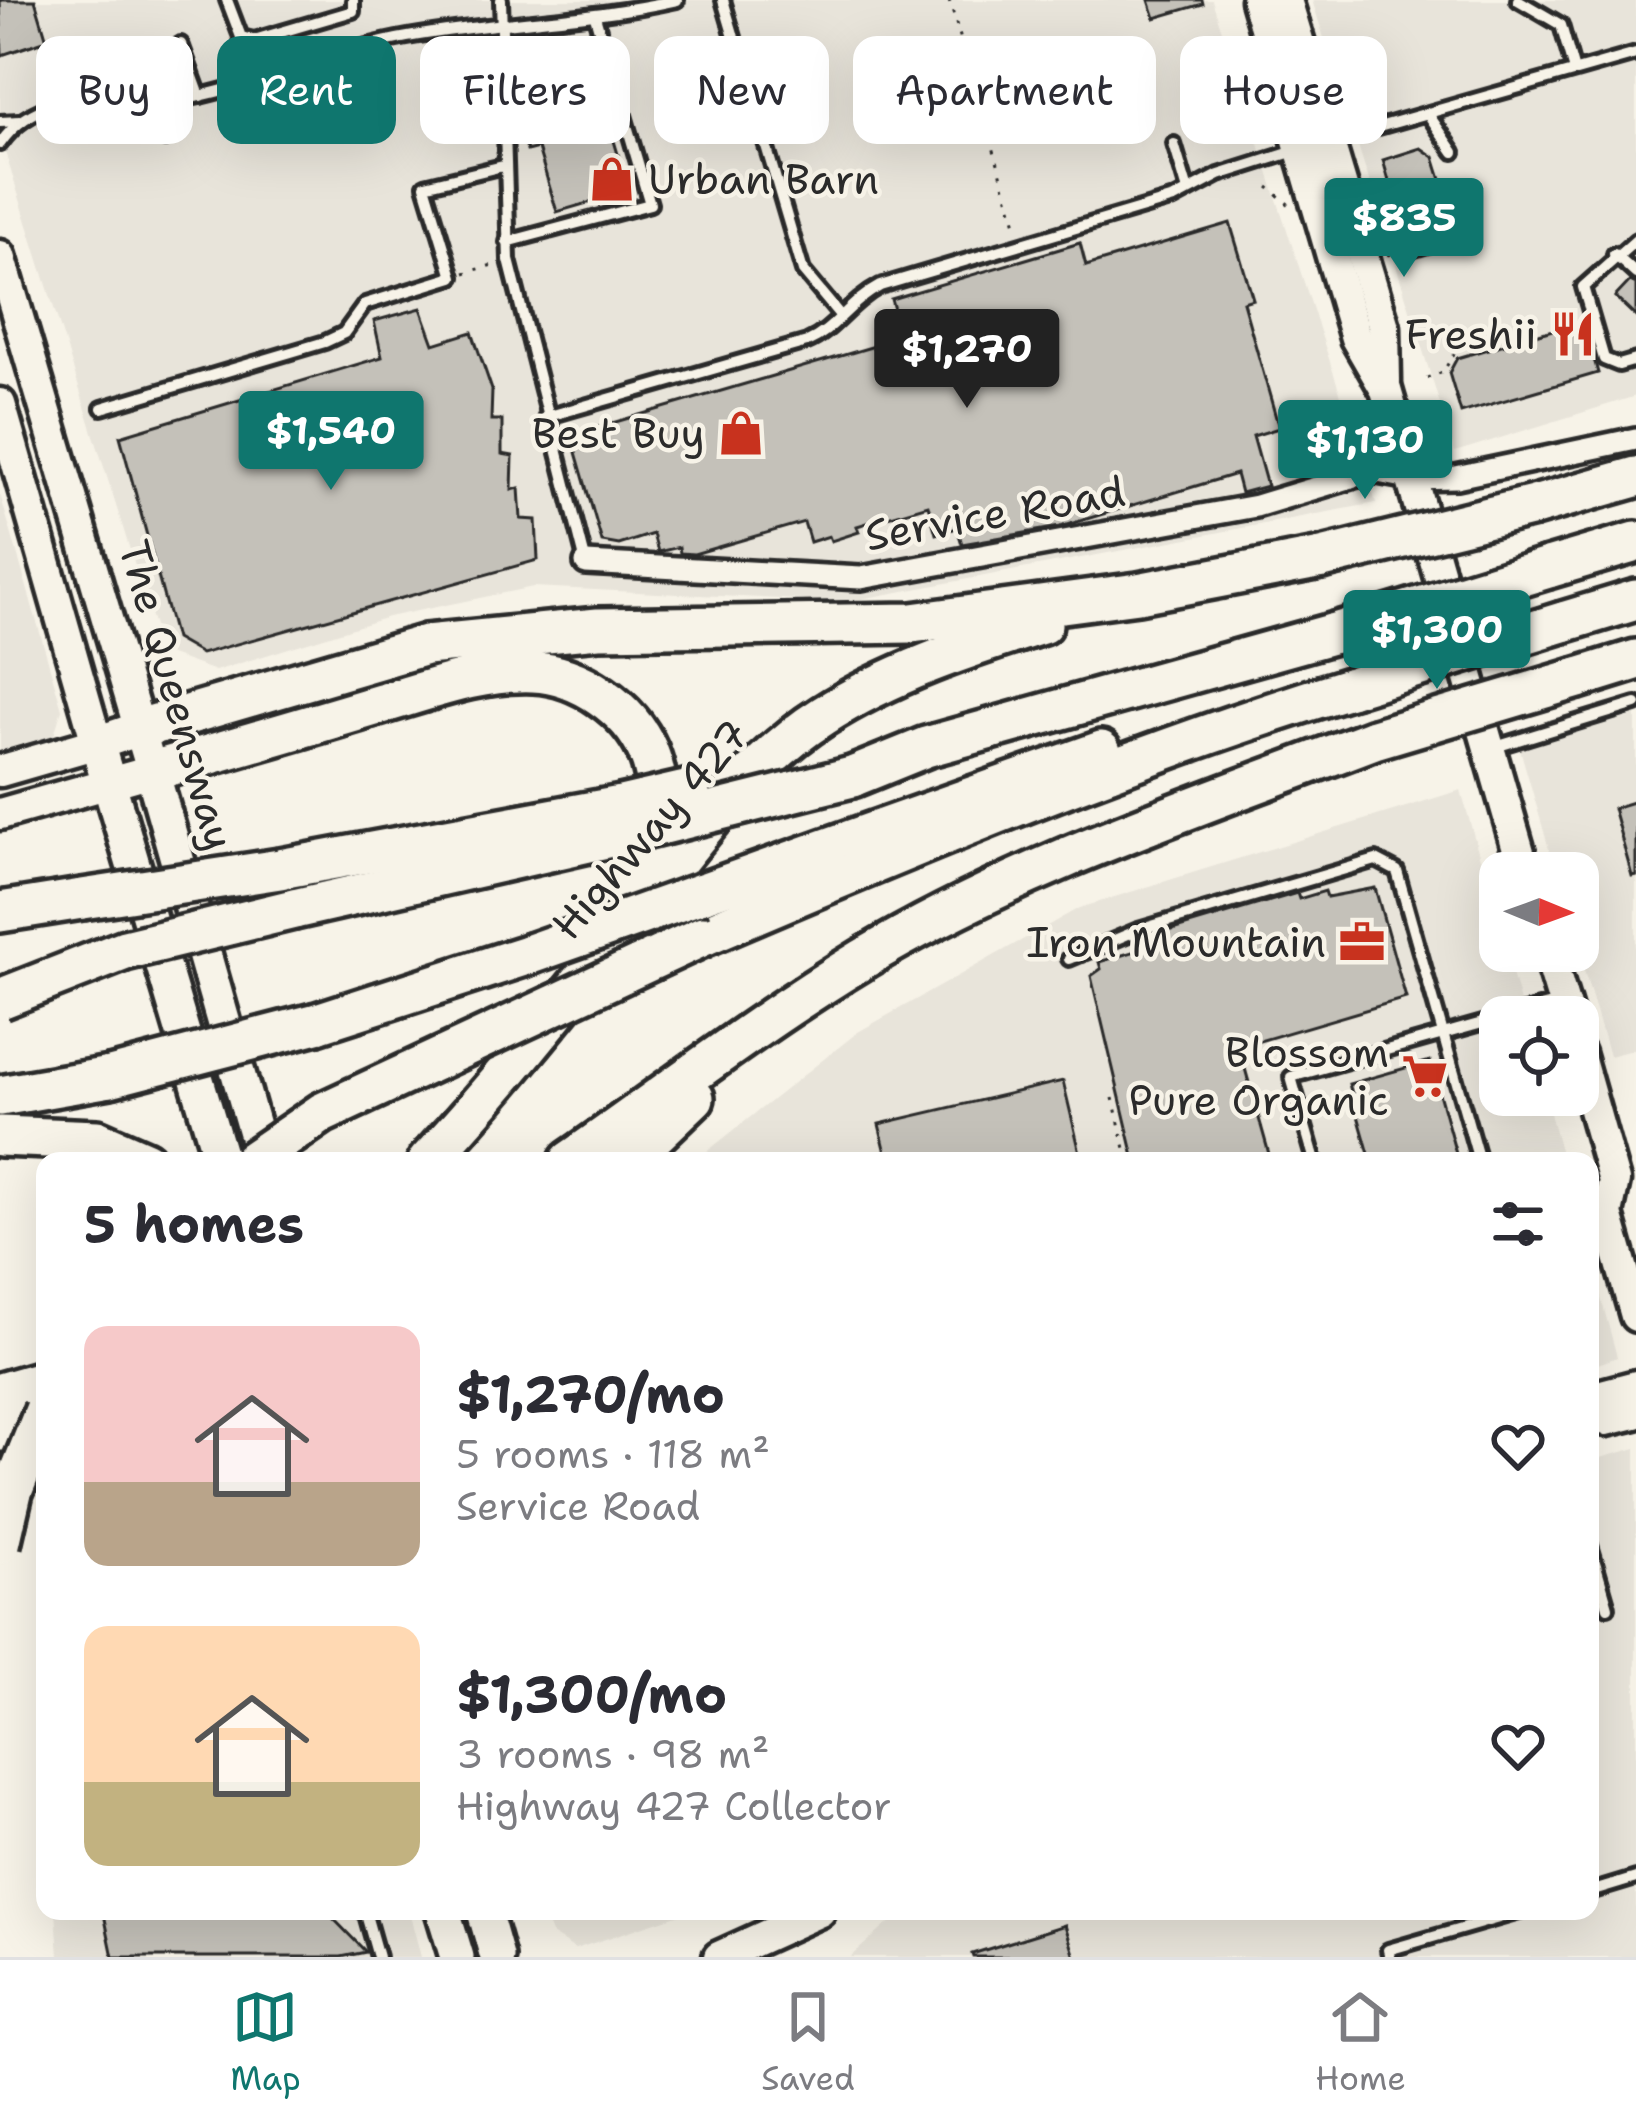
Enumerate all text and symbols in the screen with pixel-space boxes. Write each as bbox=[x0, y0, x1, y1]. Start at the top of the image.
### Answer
chip: Buy bbox=[36, 36, 193, 144]
chip: Rent bbox=[217, 36, 396, 144]
chip: Filters bbox=[420, 36, 630, 144]
chip: New bbox=[654, 36, 829, 144]
chip: Apartment bbox=[853, 36, 1156, 144]
chip: House bbox=[1180, 36, 1387, 144]
place label: Urban Barn bbox=[648, 151, 879, 207]
shop icon: Urban Barn bbox=[587, 154, 637, 204]
pin: $835 bbox=[1333, 178, 1475, 280]
text: $835 bbox=[1351, 191, 1457, 243]
place label: Freshii bbox=[1405, 306, 1537, 362]
pin: $1,270 bbox=[869, 309, 1065, 411]
restaurant icon: Freshii bbox=[1548, 309, 1598, 359]
text: $1,270 bbox=[901, 322, 1033, 374]
pin: $1,540 bbox=[233, 391, 429, 493]
pin: $1,130 bbox=[1267, 400, 1463, 502]
text: $1,540 bbox=[266, 404, 396, 456]
place label: Best Buy bbox=[532, 405, 705, 461]
shop icon: Best Buy bbox=[716, 408, 766, 458]
text: $1,130 bbox=[1305, 413, 1425, 465]
street label: Service Road bbox=[861, 463, 1129, 563]
street label: The Queensway bbox=[106, 534, 248, 856]
pin: $1,300 bbox=[1339, 590, 1535, 692]
text: $1,300 bbox=[1370, 603, 1504, 655]
street label: Highway 427 bbox=[539, 707, 761, 951]
north arrow bbox=[1479, 852, 1599, 972]
map controls bbox=[1479, 852, 1599, 1116]
place label: Iron Mountain bbox=[1026, 914, 1326, 970]
office icon: Iron Mountain bbox=[1337, 917, 1387, 967]
button: locate bbox=[1479, 996, 1599, 1116]
place label: Blossom Pure Organic bbox=[1128, 1024, 1389, 1128]
supermarket icon: Blossom Pure Organic bbox=[1400, 1051, 1450, 1101]
text: 5 homes bbox=[84, 1190, 304, 1258]
icon: filters bbox=[1485, 1191, 1551, 1257]
text: $1,270/mo bbox=[456, 1360, 725, 1428]
icon: home bbox=[180, 1374, 324, 1518]
icon: heart bbox=[1485, 1413, 1551, 1479]
text: 5 rooms · 118 m² bbox=[456, 1428, 770, 1480]
text: Service Road bbox=[456, 1480, 700, 1532]
text: $1,300/mo bbox=[456, 1660, 727, 1728]
icon: home bbox=[180, 1674, 324, 1818]
icon: heart bbox=[1485, 1713, 1551, 1779]
text: 3 rooms · 98 m² bbox=[456, 1728, 769, 1780]
text: Highway 427 Collector bbox=[456, 1780, 891, 1832]
tab: Map bbox=[230, 1984, 301, 2101]
tab: Saved bbox=[761, 1984, 855, 2101]
tab: Home bbox=[1315, 1984, 1406, 2101]

